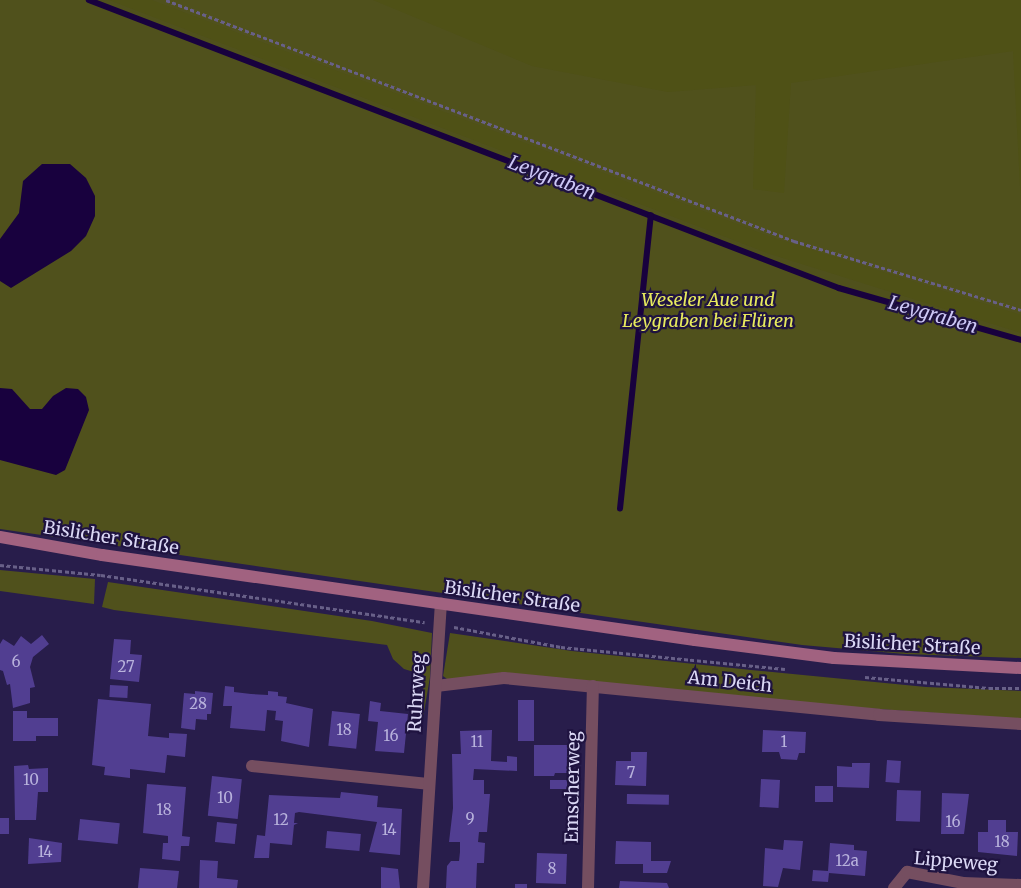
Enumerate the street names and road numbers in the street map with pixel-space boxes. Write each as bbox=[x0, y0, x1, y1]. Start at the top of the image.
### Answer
street label: Bislicher Straße bbox=[42, 517, 180, 559]
street label: Bislicher Straße bbox=[443, 577, 581, 617]
street label: Bislicher Straße bbox=[843, 631, 981, 659]
street label: Ruhrweg bbox=[404, 653, 430, 733]
street label: Am Deich bbox=[687, 667, 773, 697]
street label: Emscherweg bbox=[561, 731, 585, 843]
street label: Lippeweg bbox=[913, 848, 999, 876]

